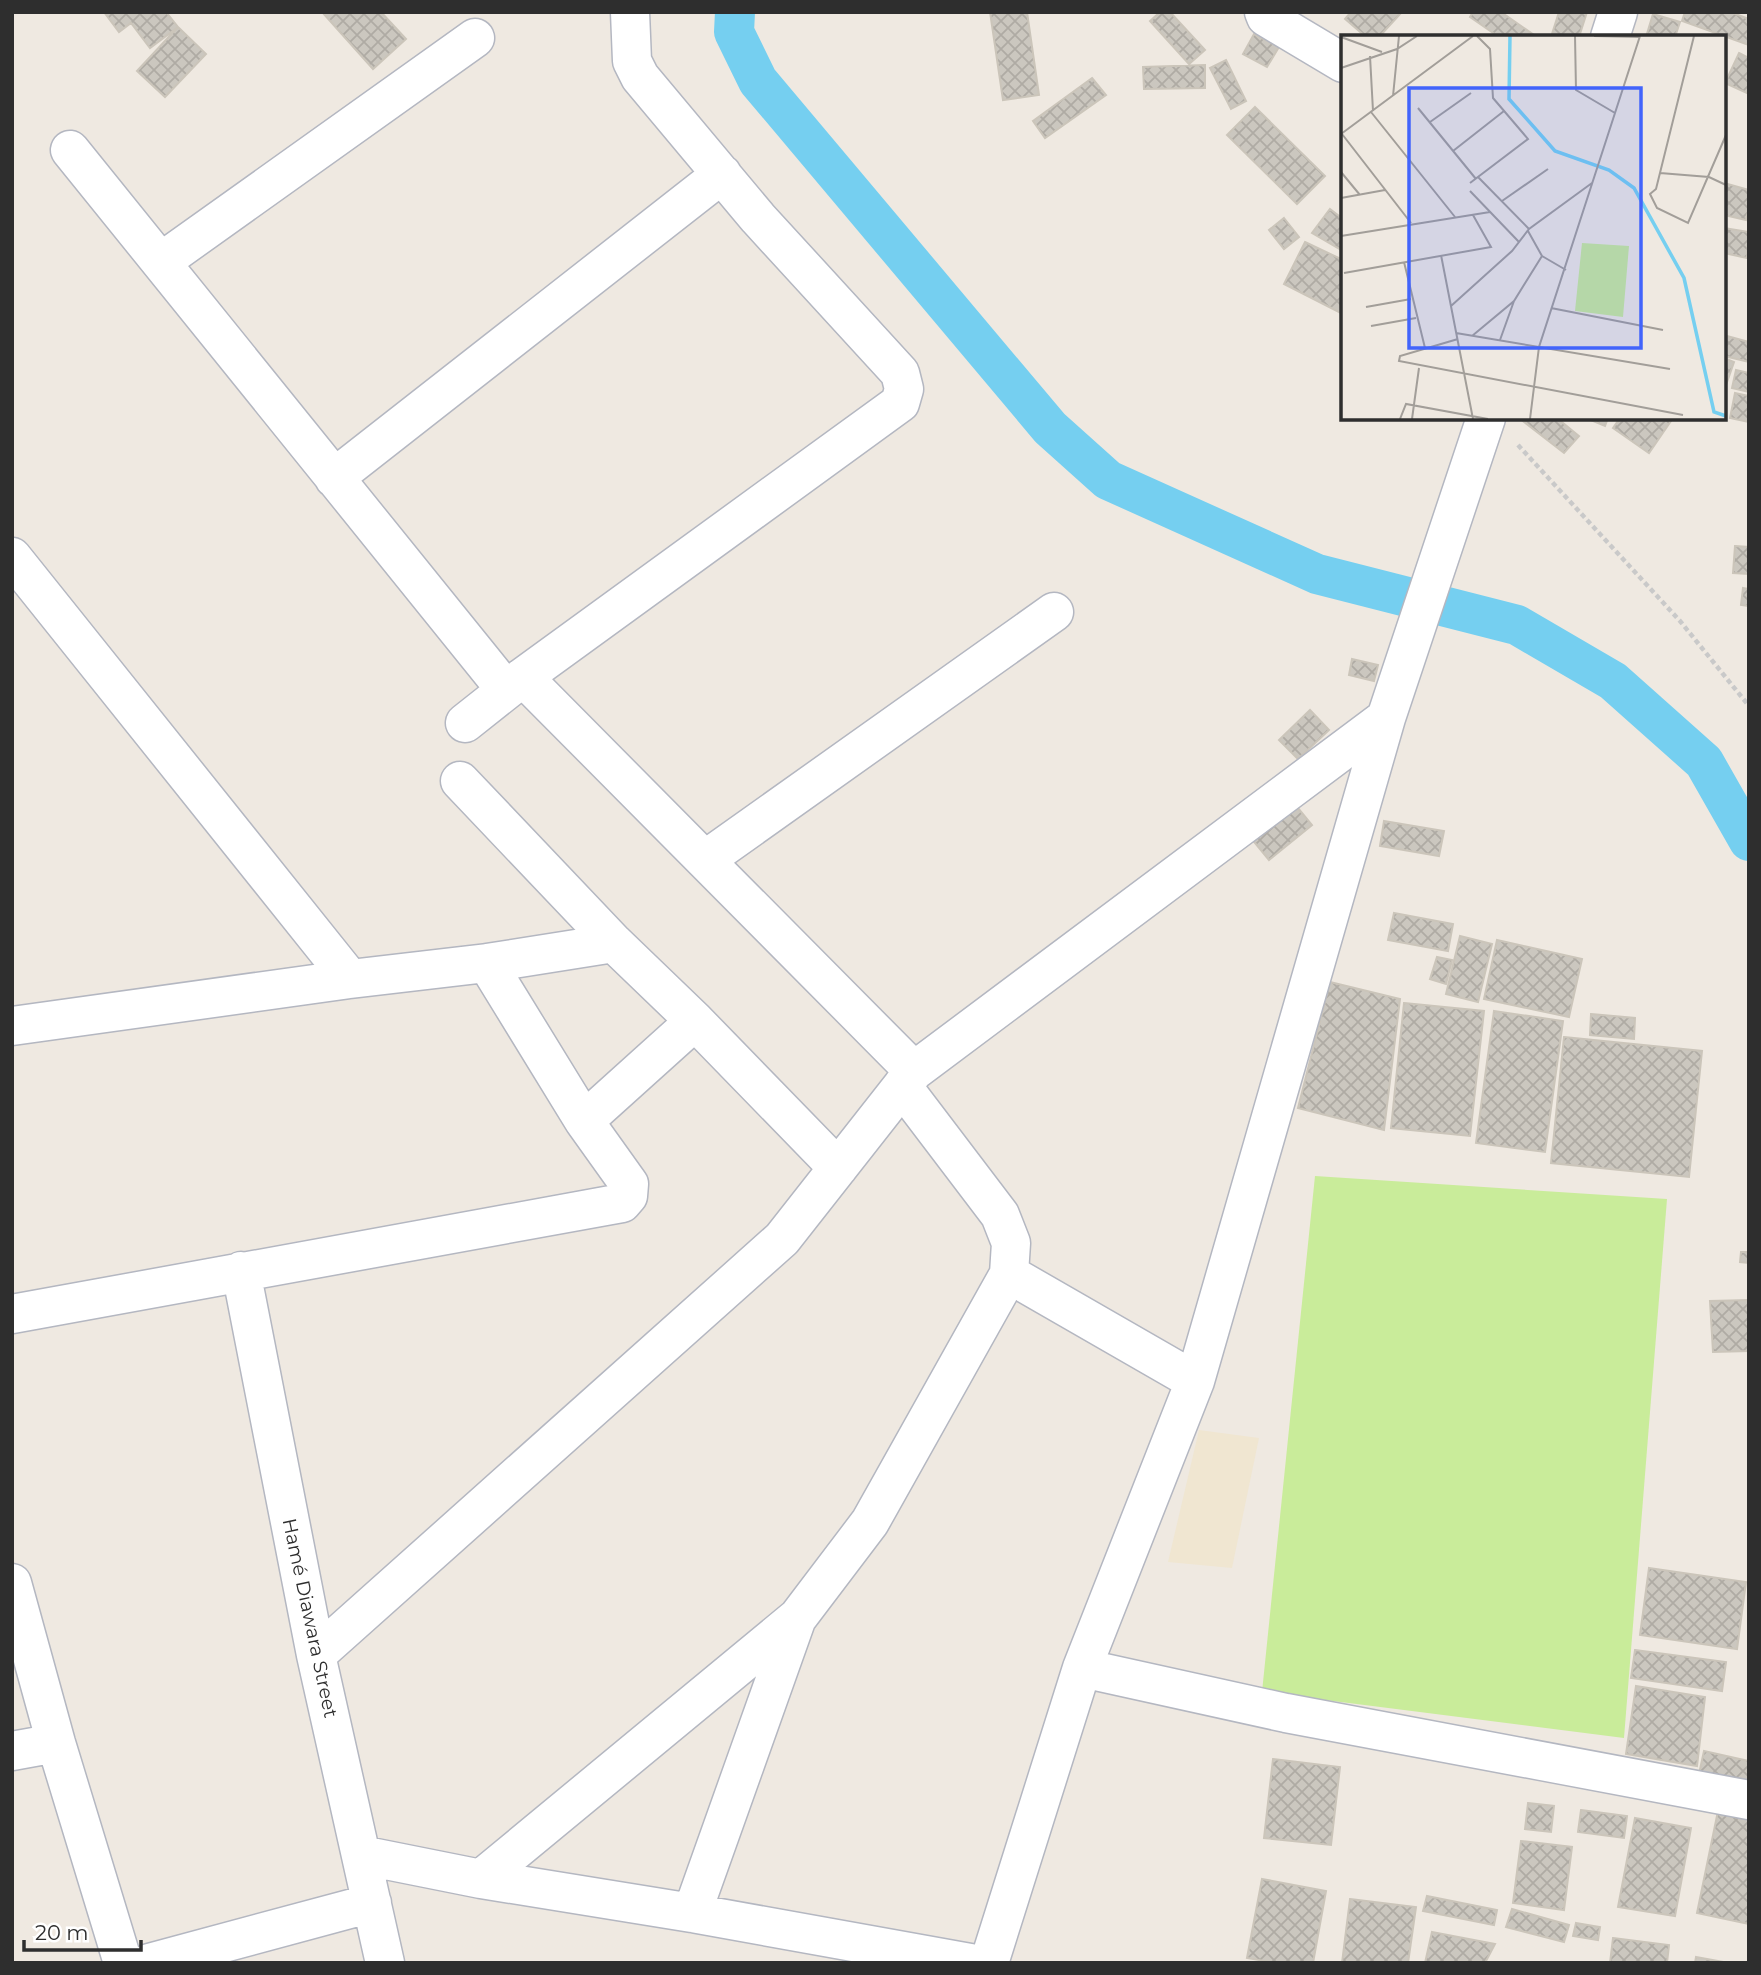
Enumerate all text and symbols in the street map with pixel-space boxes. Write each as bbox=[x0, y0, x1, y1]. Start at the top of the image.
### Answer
inset map bbox=[1341, 35, 1726, 420]
street label: Hamé Diawara Street bbox=[278, 1516, 342, 1720]
scale bar bbox=[24, 1909, 142, 1953]
text: 20 m bbox=[35, 1920, 89, 1945]

